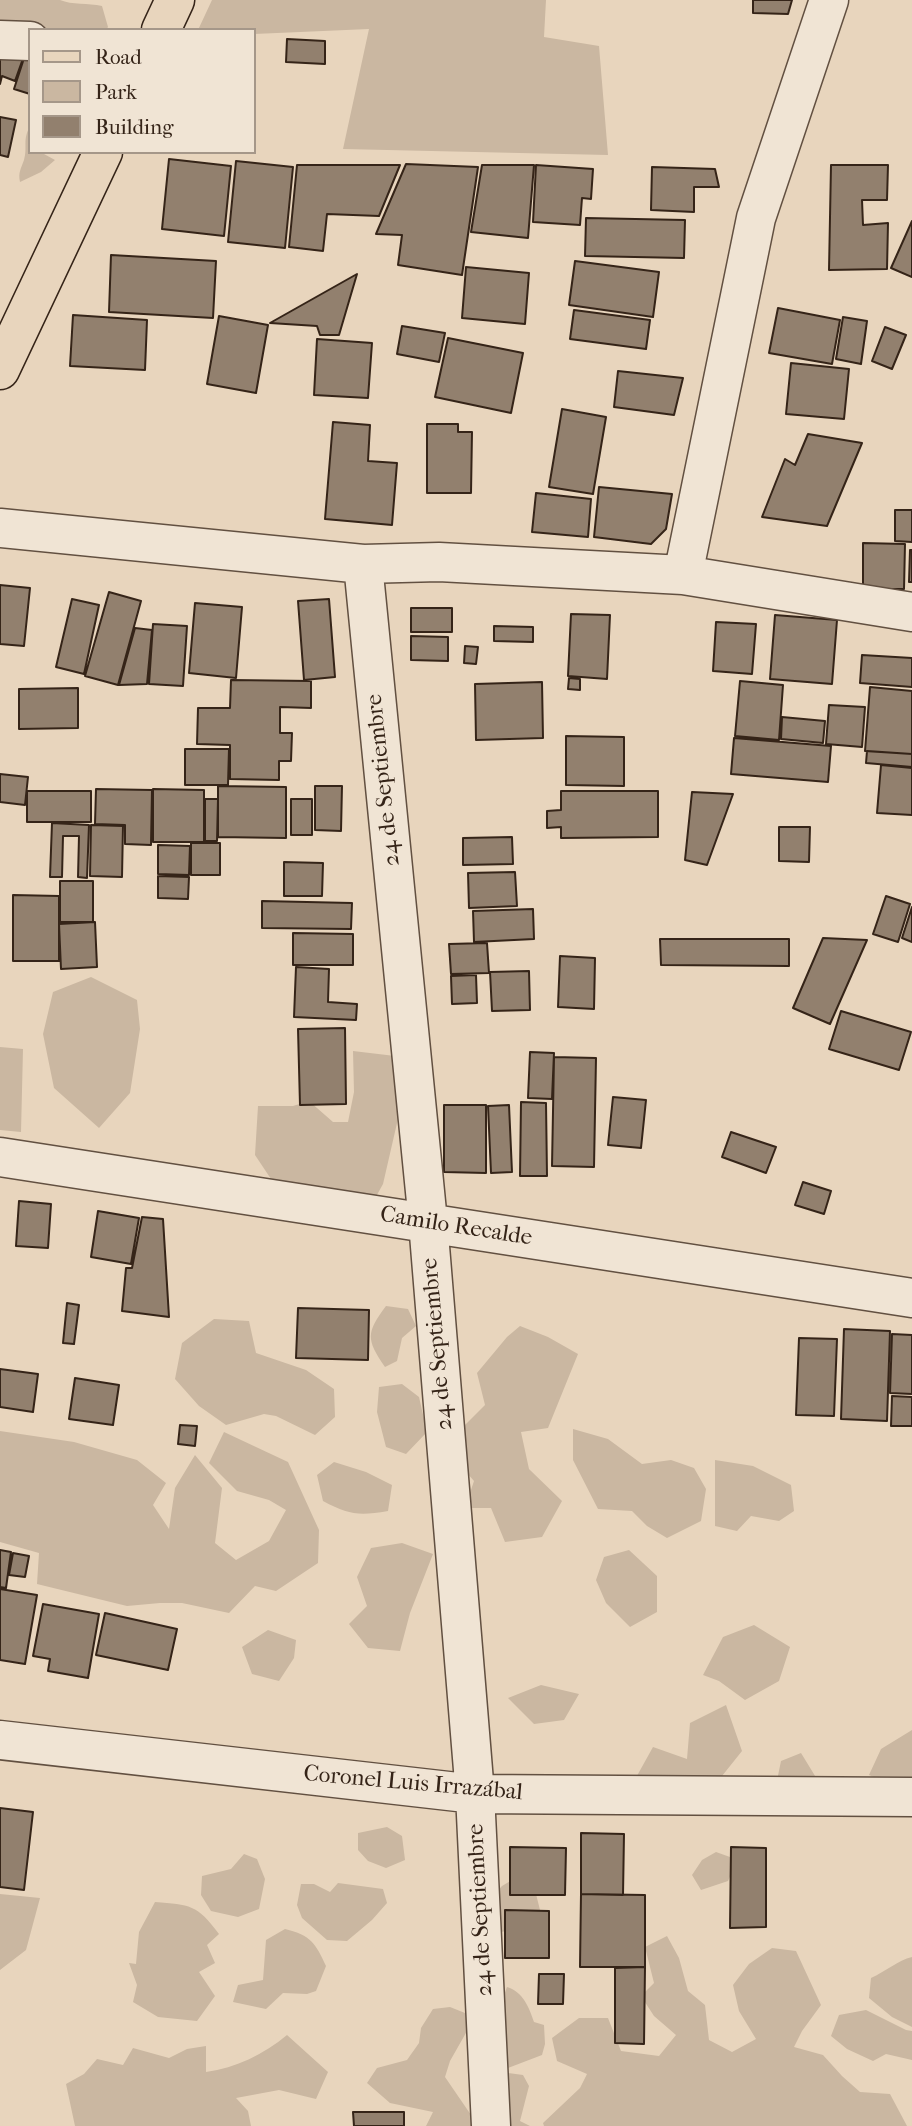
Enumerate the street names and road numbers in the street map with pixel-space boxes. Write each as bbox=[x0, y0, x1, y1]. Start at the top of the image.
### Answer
street label: 24 de Septiembre bbox=[361, 693, 407, 867]
street label: Camilo Recalde bbox=[378, 1201, 534, 1253]
street label: 24 de Septiembre bbox=[417, 1257, 459, 1431]
street label: Coronel Luis Irrazábal bbox=[302, 1761, 524, 1807]
street label: 24 de Septiembre bbox=[463, 1823, 499, 1997]

